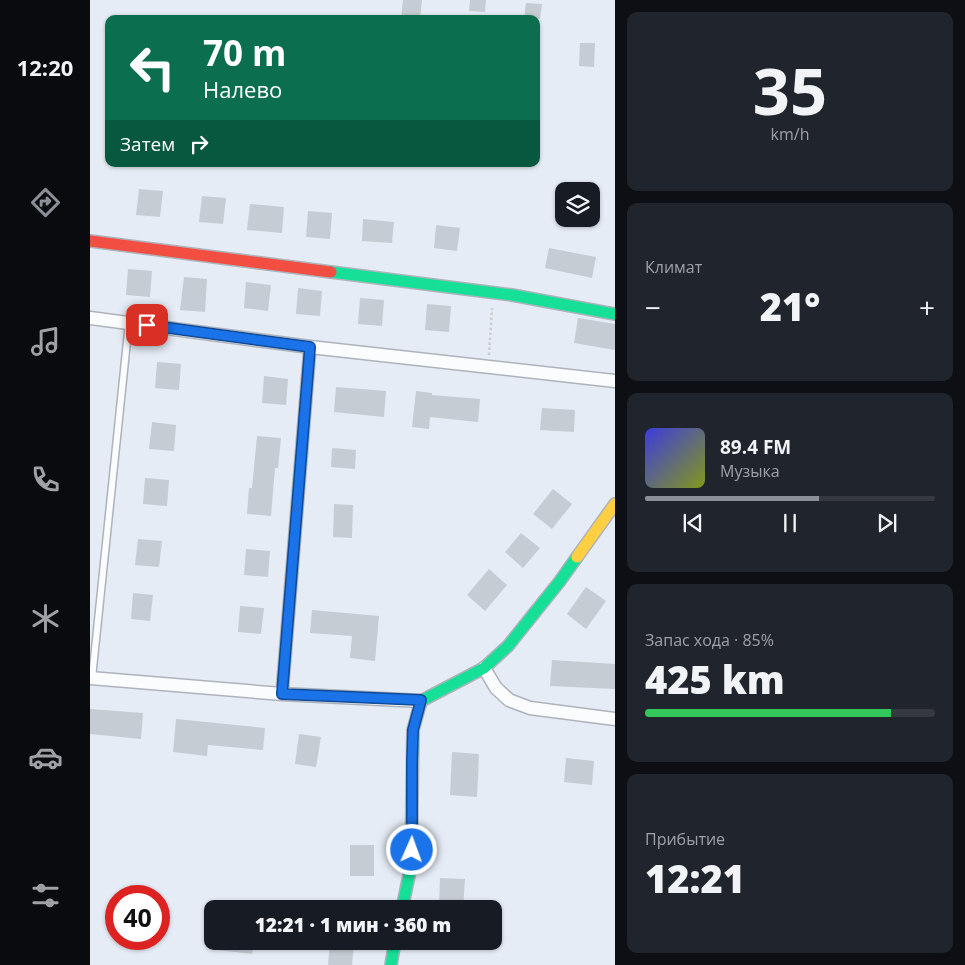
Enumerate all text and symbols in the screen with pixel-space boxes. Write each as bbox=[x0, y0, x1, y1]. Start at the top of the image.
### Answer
text: 70 m bbox=[203, 29, 286, 76]
icon: left bbox=[120, 35, 185, 100]
text: 35 bbox=[753, 46, 827, 134]
text: 12:20 bbox=[17, 52, 73, 82]
text: Налево bbox=[203, 74, 282, 104]
text: km/h bbox=[771, 123, 809, 145]
icon: right bbox=[185, 130, 213, 158]
text: Затем bbox=[120, 131, 175, 157]
map controls bbox=[555, 182, 600, 227]
button: layers bbox=[555, 182, 600, 227]
icon: directions bbox=[28, 185, 63, 220]
text: Климат bbox=[645, 256, 702, 278]
text: 21° bbox=[760, 280, 820, 332]
text: − bbox=[645, 288, 661, 326]
text: + bbox=[919, 288, 935, 326]
pin bbox=[126, 304, 168, 346]
icon: arrive bbox=[133, 311, 161, 339]
icon: music bbox=[28, 324, 63, 359]
text: 89.4 FM bbox=[720, 434, 791, 460]
text: Музыка bbox=[720, 460, 780, 482]
icon: phone bbox=[28, 462, 63, 497]
icon: previous bbox=[679, 509, 707, 537]
icon: pause bbox=[776, 509, 804, 537]
icon: next bbox=[873, 509, 901, 537]
icon: climate bbox=[28, 601, 63, 636]
text: Запас хода · 85% bbox=[645, 629, 774, 651]
text: 425 km bbox=[645, 653, 785, 705]
icon: car bbox=[28, 740, 63, 775]
position arrow bbox=[385, 823, 437, 875]
text: Прибытие bbox=[645, 828, 725, 850]
text: 12:21 bbox=[645, 852, 745, 904]
icon: filters bbox=[28, 878, 63, 913]
speed limit sign: 40 bbox=[105, 885, 170, 950]
text: 12:21 · 1 мин · 360 m bbox=[255, 912, 451, 938]

